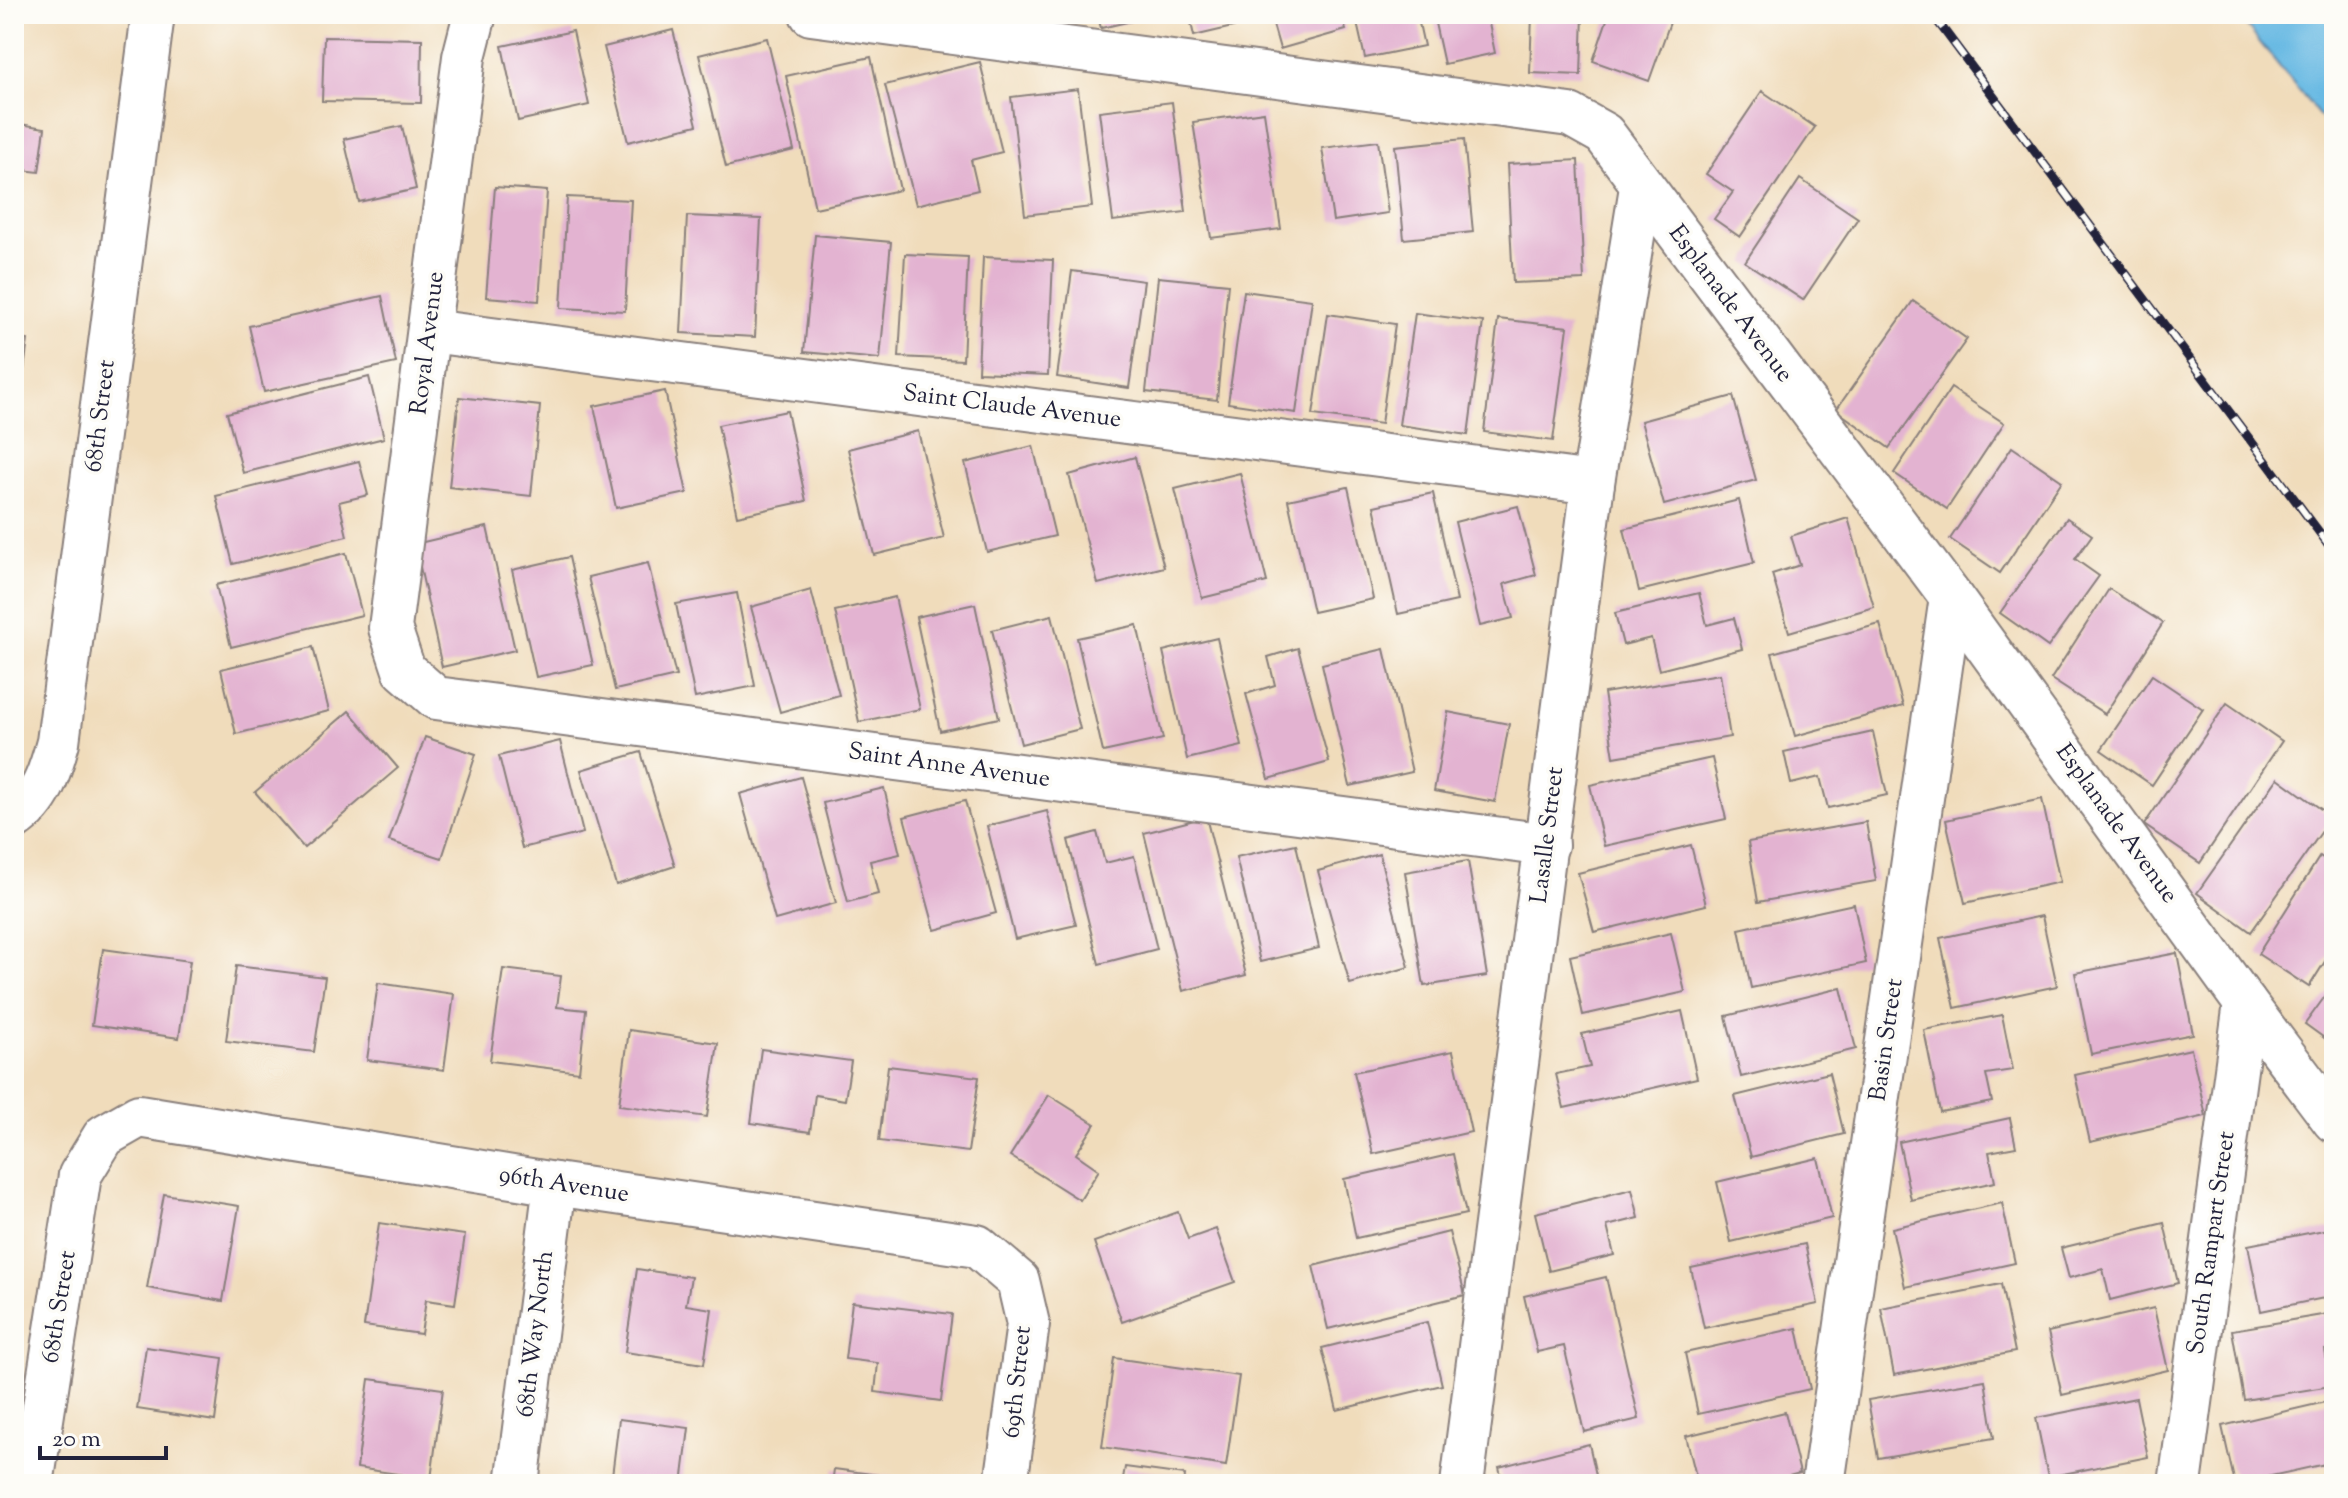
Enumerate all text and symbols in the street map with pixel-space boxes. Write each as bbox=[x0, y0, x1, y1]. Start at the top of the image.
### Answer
street label: Esplanade Avenue bbox=[1659, 218, 1801, 390]
street label: Royal Avenue bbox=[402, 269, 454, 417]
street label: 68th Street bbox=[77, 358, 125, 474]
street label: Saint Claude Avenue bbox=[901, 377, 1123, 437]
street label: Saint Anne Avenue bbox=[846, 735, 1052, 797]
street label: Esplanade Avenue bbox=[2047, 737, 2185, 911]
street label: Lasalle Street bbox=[1523, 765, 1573, 905]
street label: Basin Street bbox=[1862, 976, 1912, 1104]
street label: South Rampart Street bbox=[2180, 1129, 2244, 1357]
street label: 96th Avenue bbox=[497, 1158, 631, 1212]
street label: 68th Street bbox=[34, 1248, 86, 1366]
street label: 68th Way North bbox=[509, 1249, 563, 1419]
street label: 69th Street bbox=[995, 1324, 1041, 1440]
scale bar bbox=[40, 1410, 166, 1460]
text: 20 m bbox=[52, 1423, 101, 1457]

